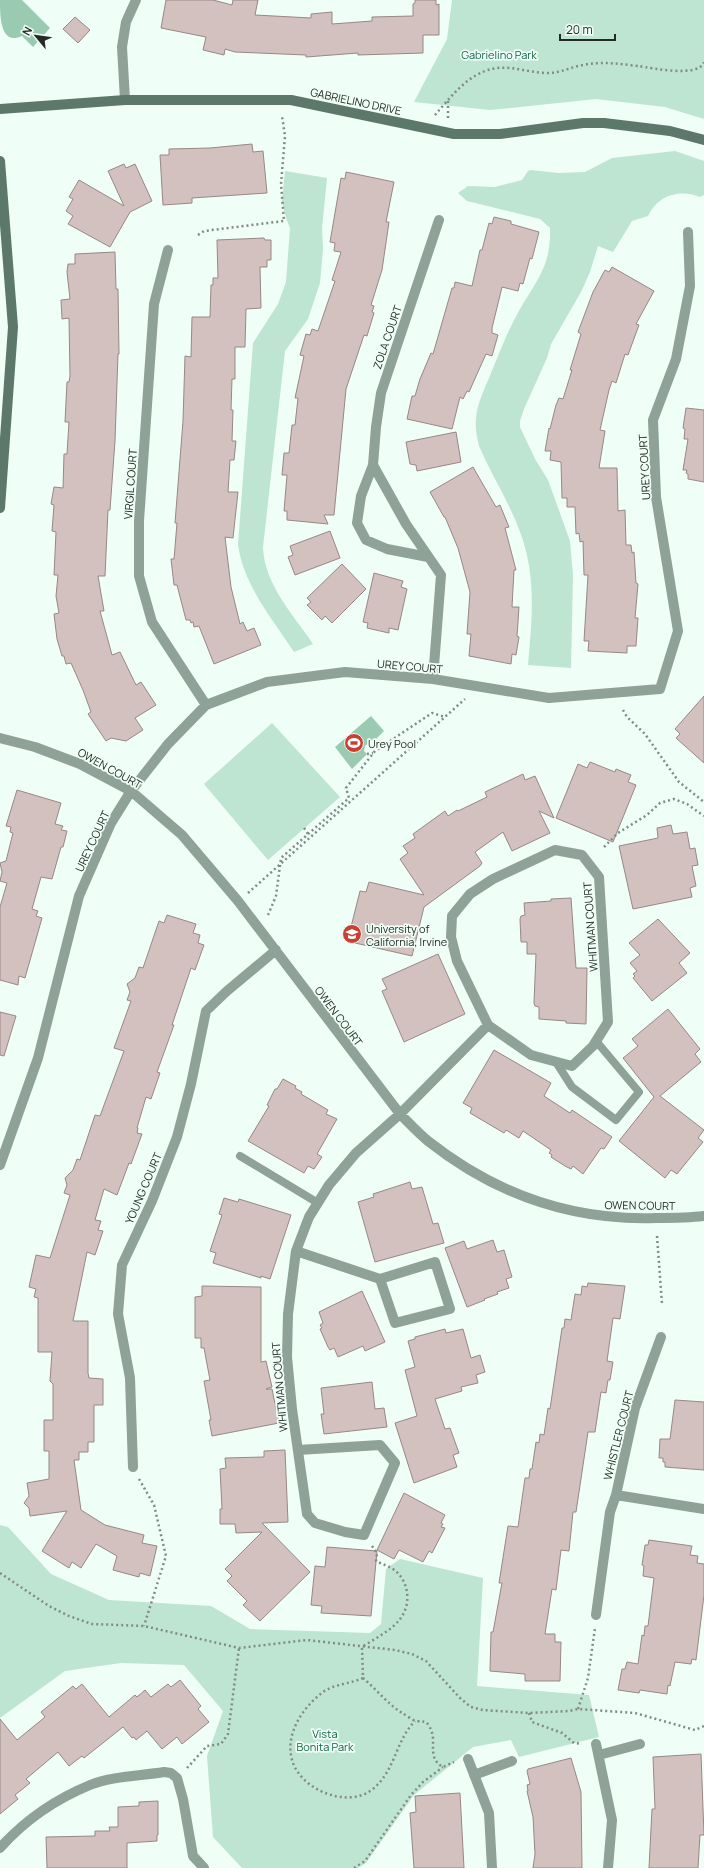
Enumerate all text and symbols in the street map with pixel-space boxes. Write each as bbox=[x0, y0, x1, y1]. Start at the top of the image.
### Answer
north arrow bbox=[16, 16, 56, 56]
scale bar bbox=[560, 16, 615, 42]
text: 20 m bbox=[566, 21, 593, 38]
text: N bbox=[18, 24, 35, 38]
park label: Gabrielino Park bbox=[461, 47, 537, 62]
street label: GABRIELINO DRIVE bbox=[309, 84, 403, 118]
street label: ZOLA COURT bbox=[369, 303, 405, 371]
street label: UREY COURT bbox=[635, 433, 653, 500]
street label: VIRGIL COURT bbox=[120, 448, 140, 520]
street label: UREY COURT bbox=[377, 656, 444, 676]
sports icon: Urey Pool bbox=[343, 732, 365, 754]
place label: Urey Pool bbox=[368, 736, 416, 751]
street label: OWEN COURT bbox=[75, 744, 145, 792]
street label: UREY COURT bbox=[71, 808, 113, 874]
street label: WHITMAN COURT bbox=[579, 881, 601, 972]
place label: University of California, Irvine bbox=[366, 921, 448, 949]
school or university icon: University of California, Irvine bbox=[341, 923, 363, 945]
street label: OWEN COURT bbox=[312, 983, 367, 1049]
street label: YOUNG COURT bbox=[121, 1150, 165, 1226]
street label: OWEN COURT bbox=[604, 1197, 676, 1213]
street label: WHITMAN COURT bbox=[268, 1341, 290, 1432]
street label: WHISTLER COURT bbox=[600, 1388, 636, 1481]
park label: Vista Bonita Park bbox=[297, 1726, 354, 1754]

